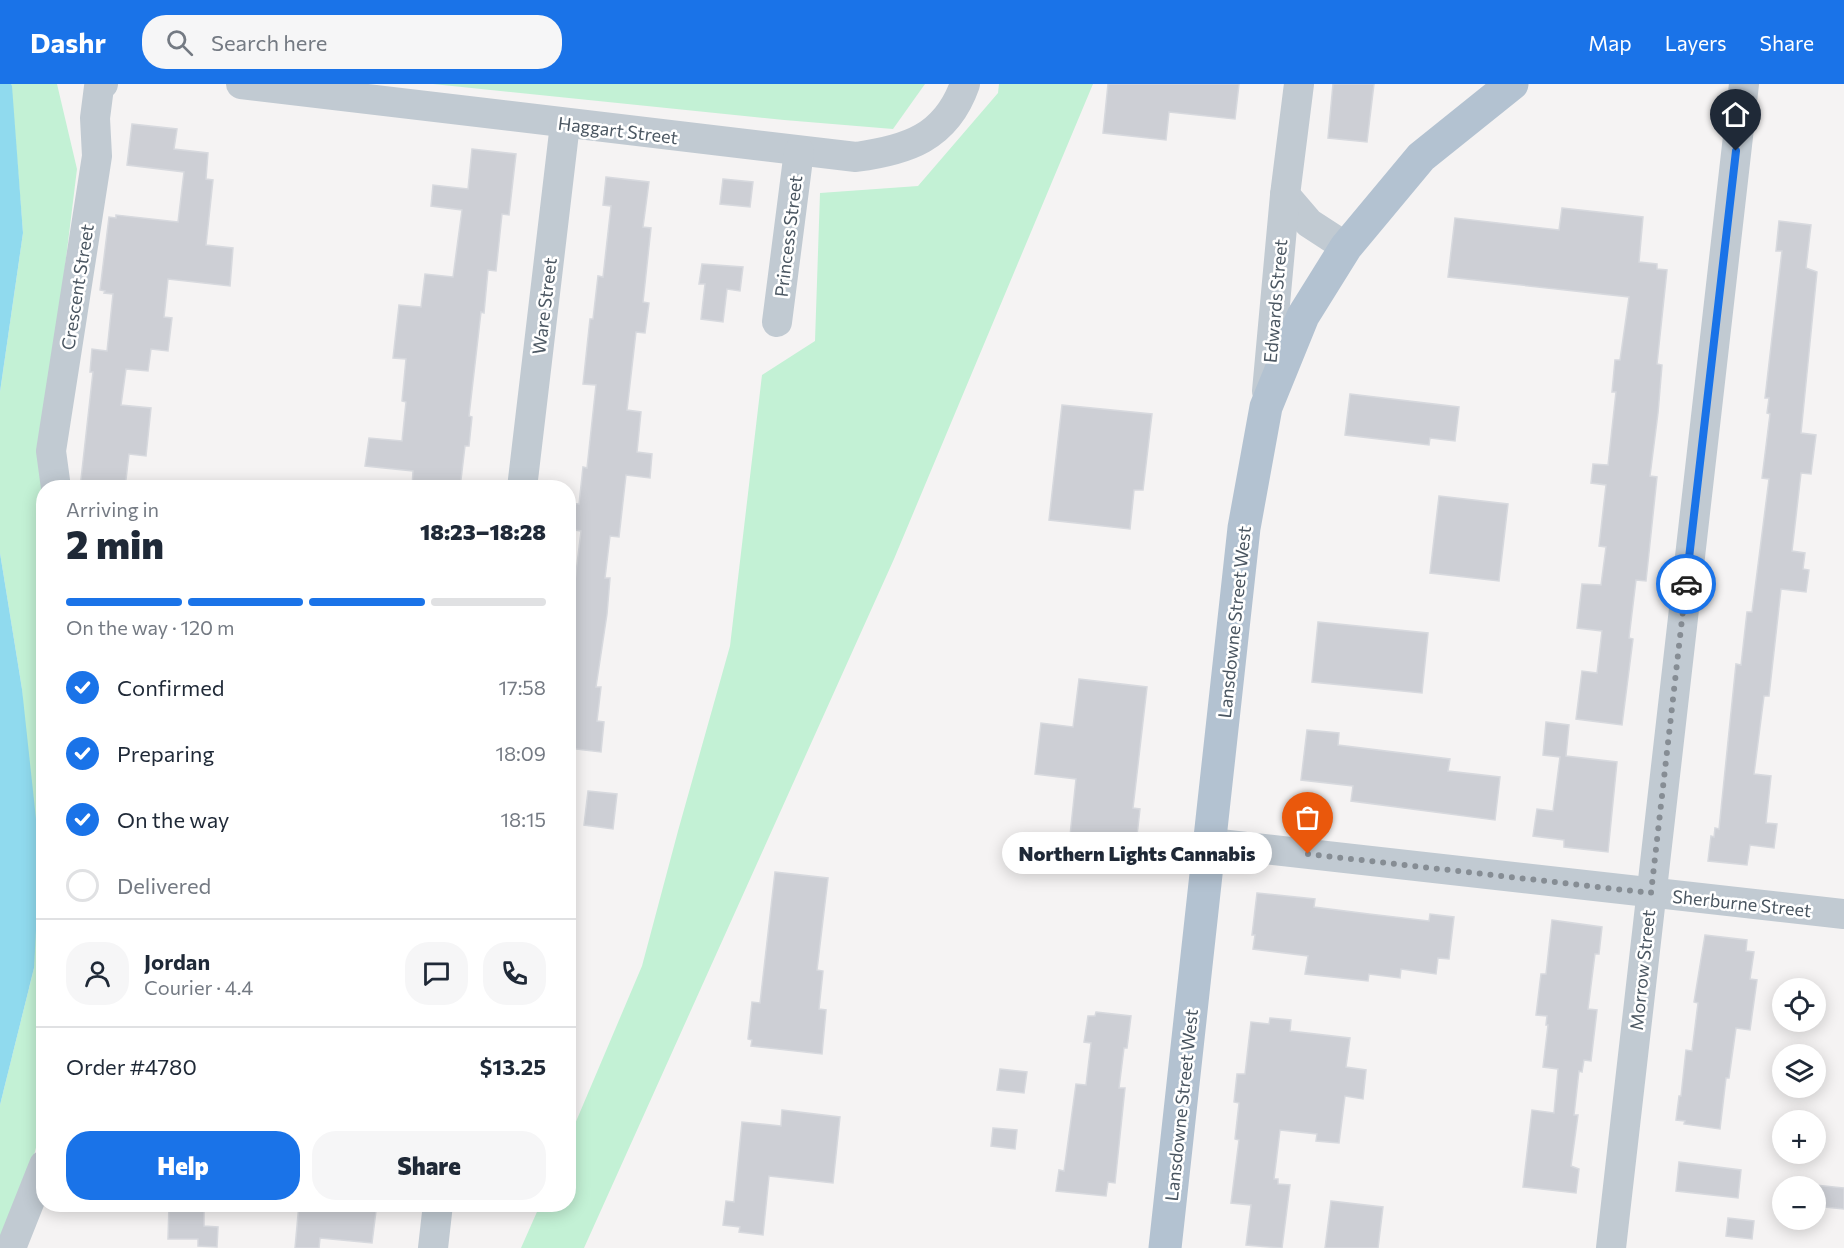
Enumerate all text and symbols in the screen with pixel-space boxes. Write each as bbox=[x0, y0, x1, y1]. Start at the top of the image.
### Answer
search box bbox=[142, 15, 562, 69]
text: Dashr bbox=[30, 25, 106, 59]
icon: search bbox=[163, 26, 196, 59]
text: Search here bbox=[211, 29, 327, 56]
text: Map bbox=[1588, 30, 1632, 55]
text: Layers bbox=[1665, 30, 1727, 55]
text: Share bbox=[1760, 30, 1814, 55]
pin bbox=[1710, 89, 1761, 151]
icon: home bbox=[1719, 98, 1752, 131]
street label: Haggart Street bbox=[557, 112, 679, 148]
street label: Princess Street bbox=[770, 174, 806, 298]
street label: Crescent Street bbox=[56, 222, 98, 352]
street label: Edwards Street bbox=[1259, 238, 1291, 364]
street label: Ware Street bbox=[527, 256, 561, 356]
text: Arriving in bbox=[66, 497, 159, 521]
text: 18:23–18:28 bbox=[420, 518, 546, 545]
text: 2 min bbox=[66, 519, 164, 567]
street label: Lansdowne Street West bbox=[1213, 525, 1255, 719]
courier bbox=[1656, 554, 1716, 614]
icon: car bbox=[1670, 568, 1703, 601]
text: On the way · 120 m bbox=[66, 615, 234, 639]
icon: check bbox=[66, 671, 99, 704]
text: Confirmed bbox=[117, 674, 224, 701]
text: 17:58 bbox=[499, 675, 546, 699]
icon: check bbox=[66, 737, 99, 770]
text: Preparing bbox=[117, 740, 214, 767]
text: 18:09 bbox=[495, 741, 546, 765]
pin bbox=[1282, 792, 1333, 854]
icon: bag bbox=[1291, 801, 1324, 834]
icon: check bbox=[66, 803, 99, 836]
text: On the way bbox=[117, 806, 229, 833]
text: 18:15 bbox=[501, 807, 546, 831]
callout: Northern Lights Cannabis bbox=[1002, 833, 1272, 875]
text: Northern Lights Cannabis bbox=[1019, 841, 1255, 865]
text: Delivered bbox=[117, 872, 211, 899]
street label: Sherburne Street bbox=[1671, 885, 1813, 921]
street label: Morrow Street bbox=[1625, 909, 1659, 1031]
button: person bbox=[66, 942, 129, 1005]
button: chat bbox=[405, 942, 468, 1005]
button: phone bbox=[483, 942, 546, 1005]
text: Jordan bbox=[144, 948, 210, 975]
text: Courier · 4.4 bbox=[144, 975, 253, 999]
map controls bbox=[1772, 978, 1826, 1230]
button: locate bbox=[1772, 978, 1826, 1032]
street label: Lansdowne Street West bbox=[1160, 1008, 1202, 1202]
button: layers bbox=[1772, 1044, 1826, 1098]
text: Order #4780 bbox=[66, 1053, 197, 1080]
text: $13.25 bbox=[480, 1053, 546, 1080]
button: + bbox=[1772, 1110, 1826, 1164]
button: Help bbox=[66, 1131, 300, 1200]
button: Share bbox=[312, 1131, 546, 1200]
button: − bbox=[1772, 1176, 1826, 1230]

